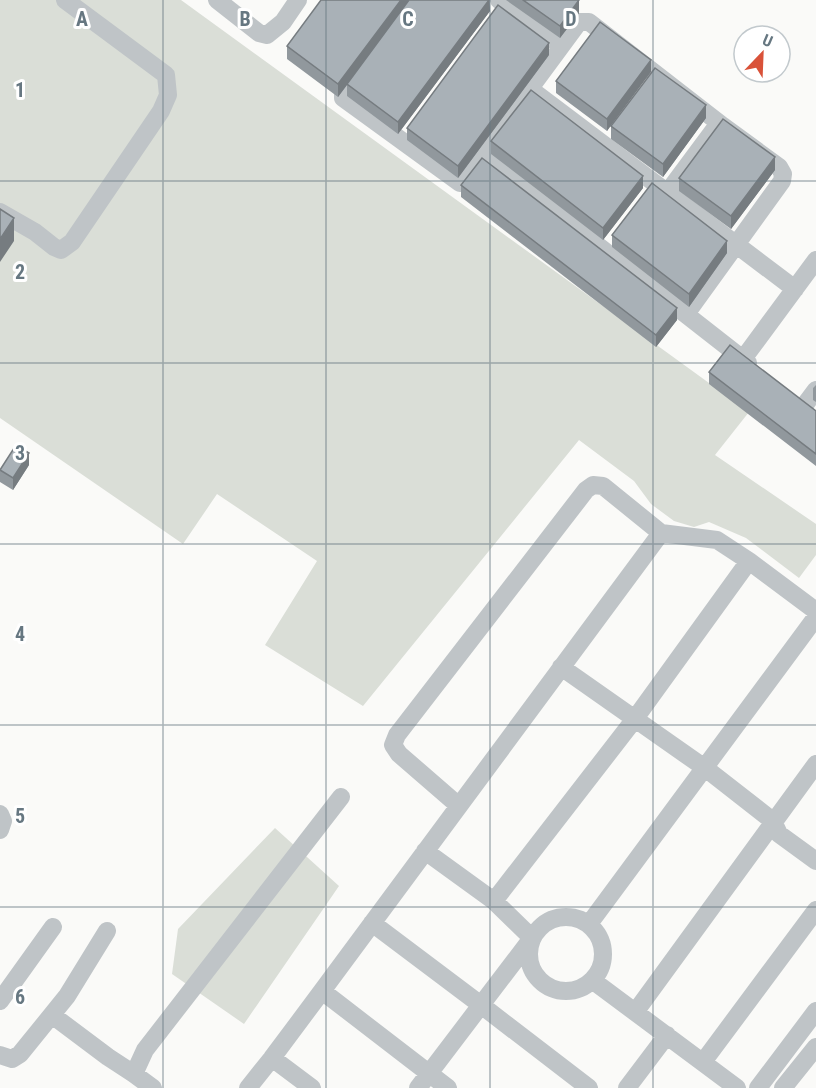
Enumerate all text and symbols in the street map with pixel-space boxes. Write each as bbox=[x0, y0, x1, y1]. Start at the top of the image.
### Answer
text: A bbox=[76, 7, 88, 31]
text: B bbox=[239, 7, 251, 31]
text: C bbox=[402, 7, 414, 31]
text: D bbox=[565, 7, 577, 31]
north arrow bbox=[732, 24, 792, 84]
text: U bbox=[760, 30, 776, 51]
text: 1 bbox=[15, 78, 25, 102]
text: 2 bbox=[15, 260, 25, 284]
text: 3 bbox=[15, 441, 25, 465]
text: 4 bbox=[15, 622, 25, 646]
text: 5 bbox=[15, 804, 25, 828]
text: 6 bbox=[15, 985, 25, 1009]

